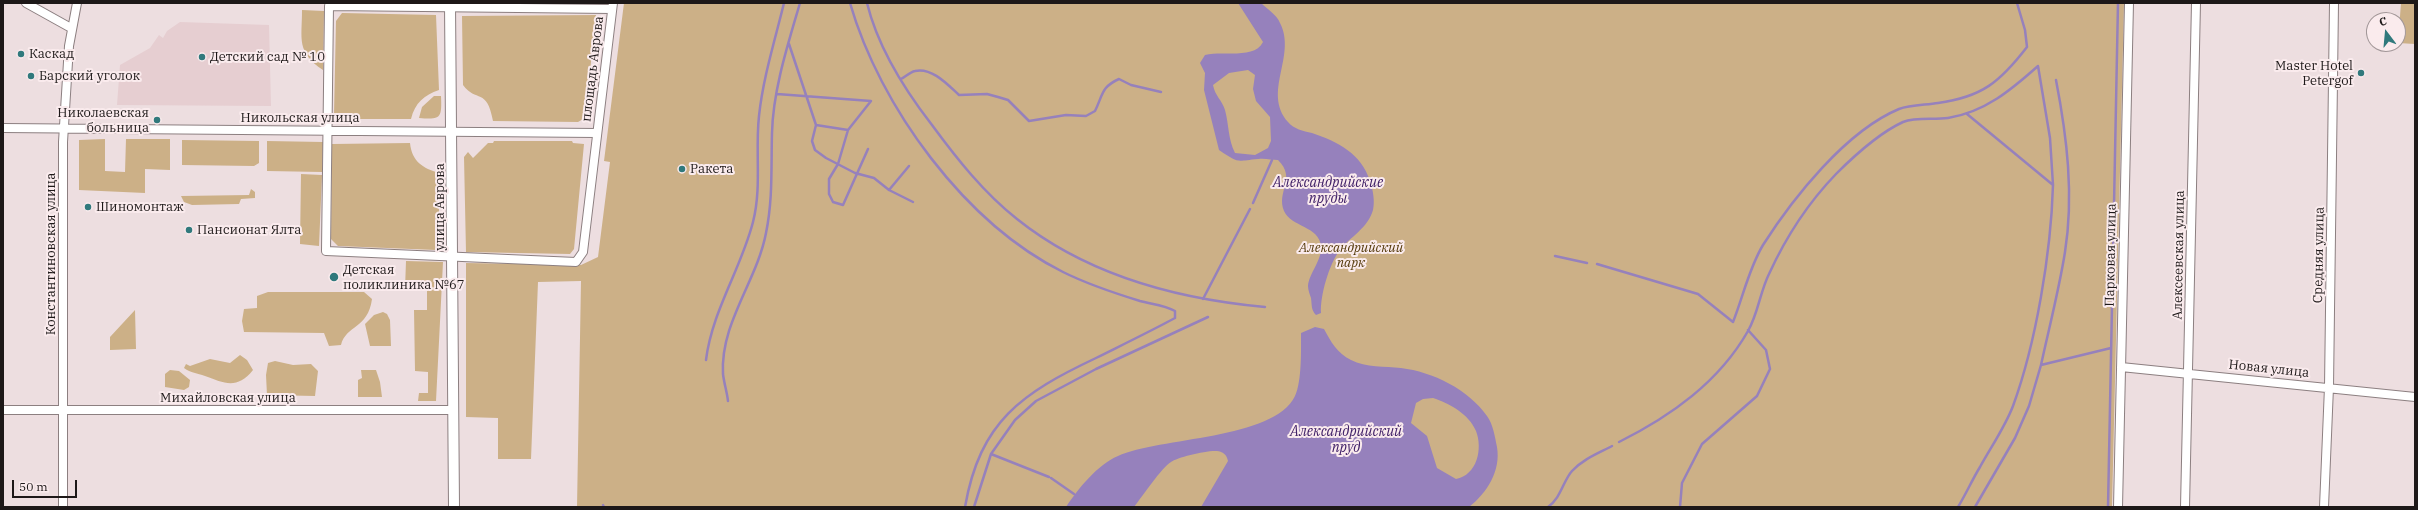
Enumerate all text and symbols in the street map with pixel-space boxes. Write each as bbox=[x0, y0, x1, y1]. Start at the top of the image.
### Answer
north arrow bbox=[2366, 12, 2406, 52]
text: С bbox=[2378, 14, 2388, 29]
street label: площадь Аврова bbox=[579, 15, 607, 123]
place label: Каскад bbox=[29, 46, 74, 62]
marker: Каскад bbox=[16, 49, 26, 59]
place label: Детский сад № 10 bbox=[210, 49, 325, 65]
marker: Детский сад № 10 bbox=[197, 52, 207, 62]
place label: Master Hotel Petergof bbox=[2275, 58, 2353, 89]
place label: Барский уголок bbox=[39, 68, 140, 84]
marker: Master Hotel Petergof bbox=[2356, 68, 2366, 78]
marker: Барский уголок bbox=[26, 71, 36, 81]
place label: Николаевская больница bbox=[57, 105, 149, 136]
street label: Никольская улица bbox=[241, 110, 359, 126]
marker: Николаевская больница bbox=[152, 115, 162, 125]
place label: Ракета bbox=[690, 161, 733, 177]
street label: улица Аврова bbox=[432, 163, 448, 251]
marker: Ракета bbox=[677, 164, 687, 174]
street label: Константиновская улица bbox=[43, 173, 59, 335]
water label: Александрийские пруды bbox=[1273, 175, 1383, 208]
street label: Алексеевская улица bbox=[2170, 190, 2188, 320]
place label: Шиномонтаж bbox=[96, 199, 184, 215]
marker: Шиномонтаж bbox=[83, 202, 93, 212]
street label: Парковая улица bbox=[2102, 203, 2120, 307]
street label: Средняя улица bbox=[2310, 207, 2328, 303]
place label: Пансионат Ялта bbox=[197, 222, 301, 238]
marker: Пансионат Ялта bbox=[184, 225, 194, 235]
park label: Александрийский парк bbox=[1299, 240, 1403, 271]
place label: Детская поликлиника №67 bbox=[343, 262, 464, 293]
marker: Детская поликлиника №67 bbox=[328, 271, 340, 283]
street label: Новая улица bbox=[2228, 357, 2310, 381]
street label: Михайловская улица bbox=[160, 390, 296, 406]
water label: Александрийский пруд bbox=[1290, 424, 1402, 456]
scale bar bbox=[14, 472, 79, 498]
text: 50 m bbox=[19, 479, 48, 494]

